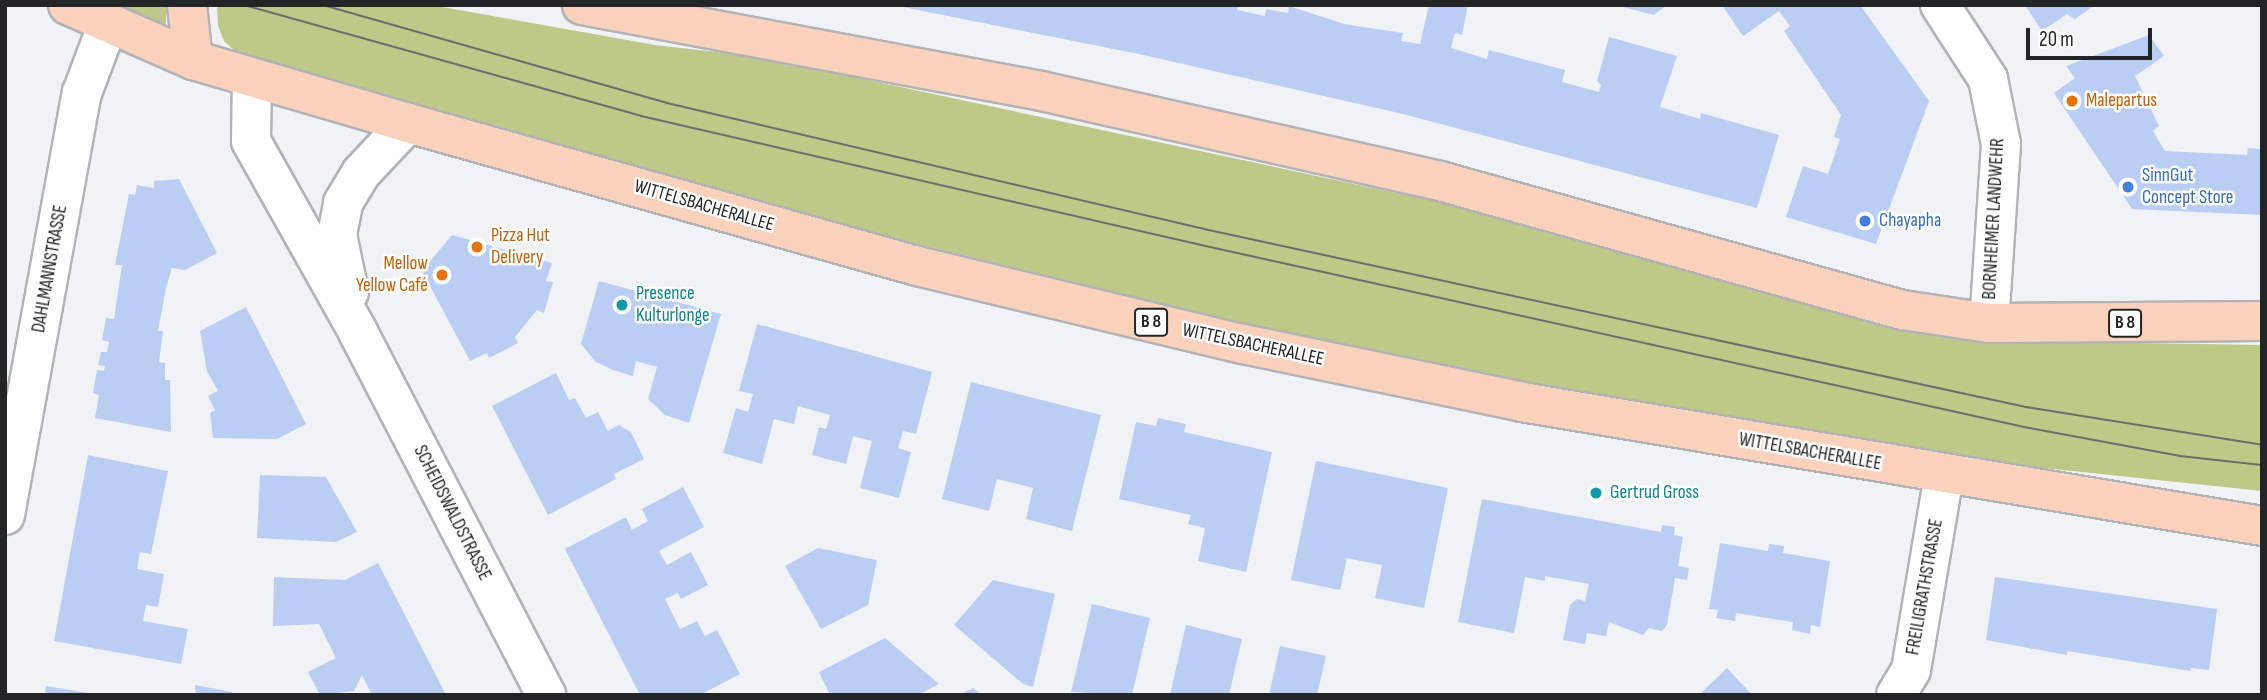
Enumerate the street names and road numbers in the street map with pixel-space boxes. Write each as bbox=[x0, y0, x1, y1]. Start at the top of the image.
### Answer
street label: BORNHEIMER LANDWEHR bbox=[1978, 138, 2010, 300]
street label: WITTELSBACHERALLEE bbox=[632, 175, 776, 237]
street label: DAHLMANNSTRASSE bbox=[28, 204, 72, 334]
road number: B 8 bbox=[1134, 308, 1168, 336]
road number: B 8 bbox=[2108, 309, 2142, 338]
street label: WITTELSBACHERALLEE bbox=[1180, 319, 1326, 371]
street label: WITTELSBACHERALLEE bbox=[1737, 428, 1883, 476]
street label: SCHEIDSWALDSTRASSE bbox=[408, 442, 496, 584]
street label: FREILIGRATHSTRASSE bbox=[1902, 517, 1948, 657]

